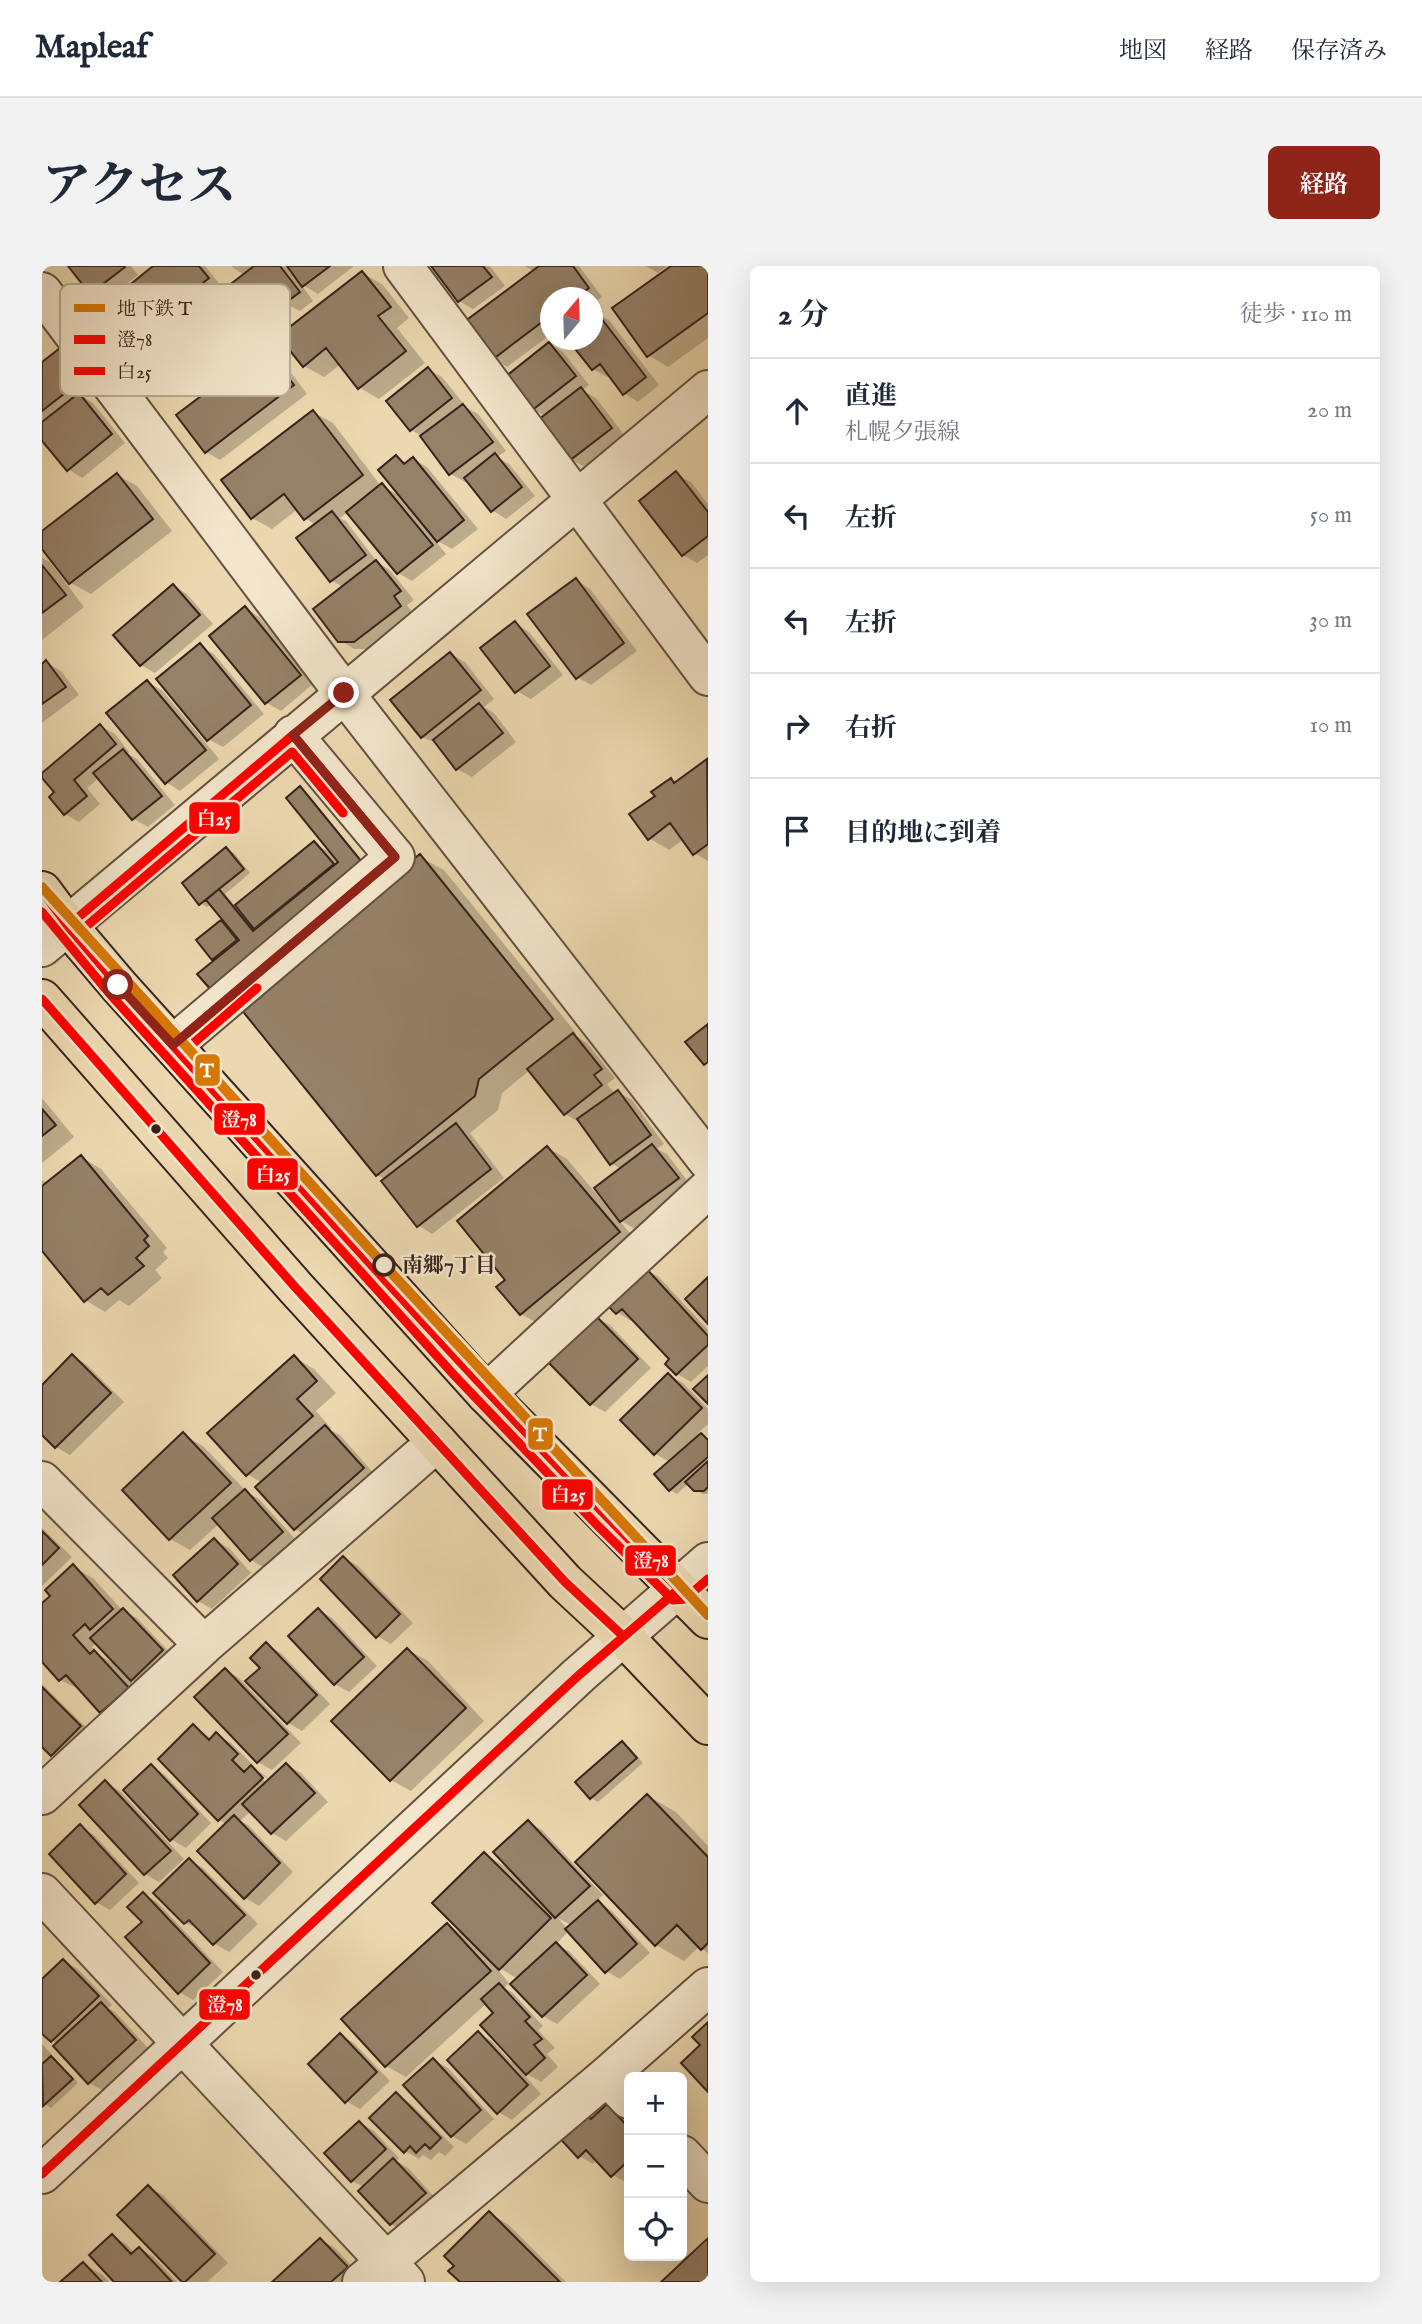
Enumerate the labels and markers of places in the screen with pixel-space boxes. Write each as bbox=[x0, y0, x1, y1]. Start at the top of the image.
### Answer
unlabelled marker bbox=[149, 1122, 163, 1136]
place label: 南郷7丁目 bbox=[402, 1253, 496, 1280]
marker: 南郷7丁目 bbox=[373, 1254, 395, 1276]
unlabelled marker bbox=[249, 1968, 263, 1982]

